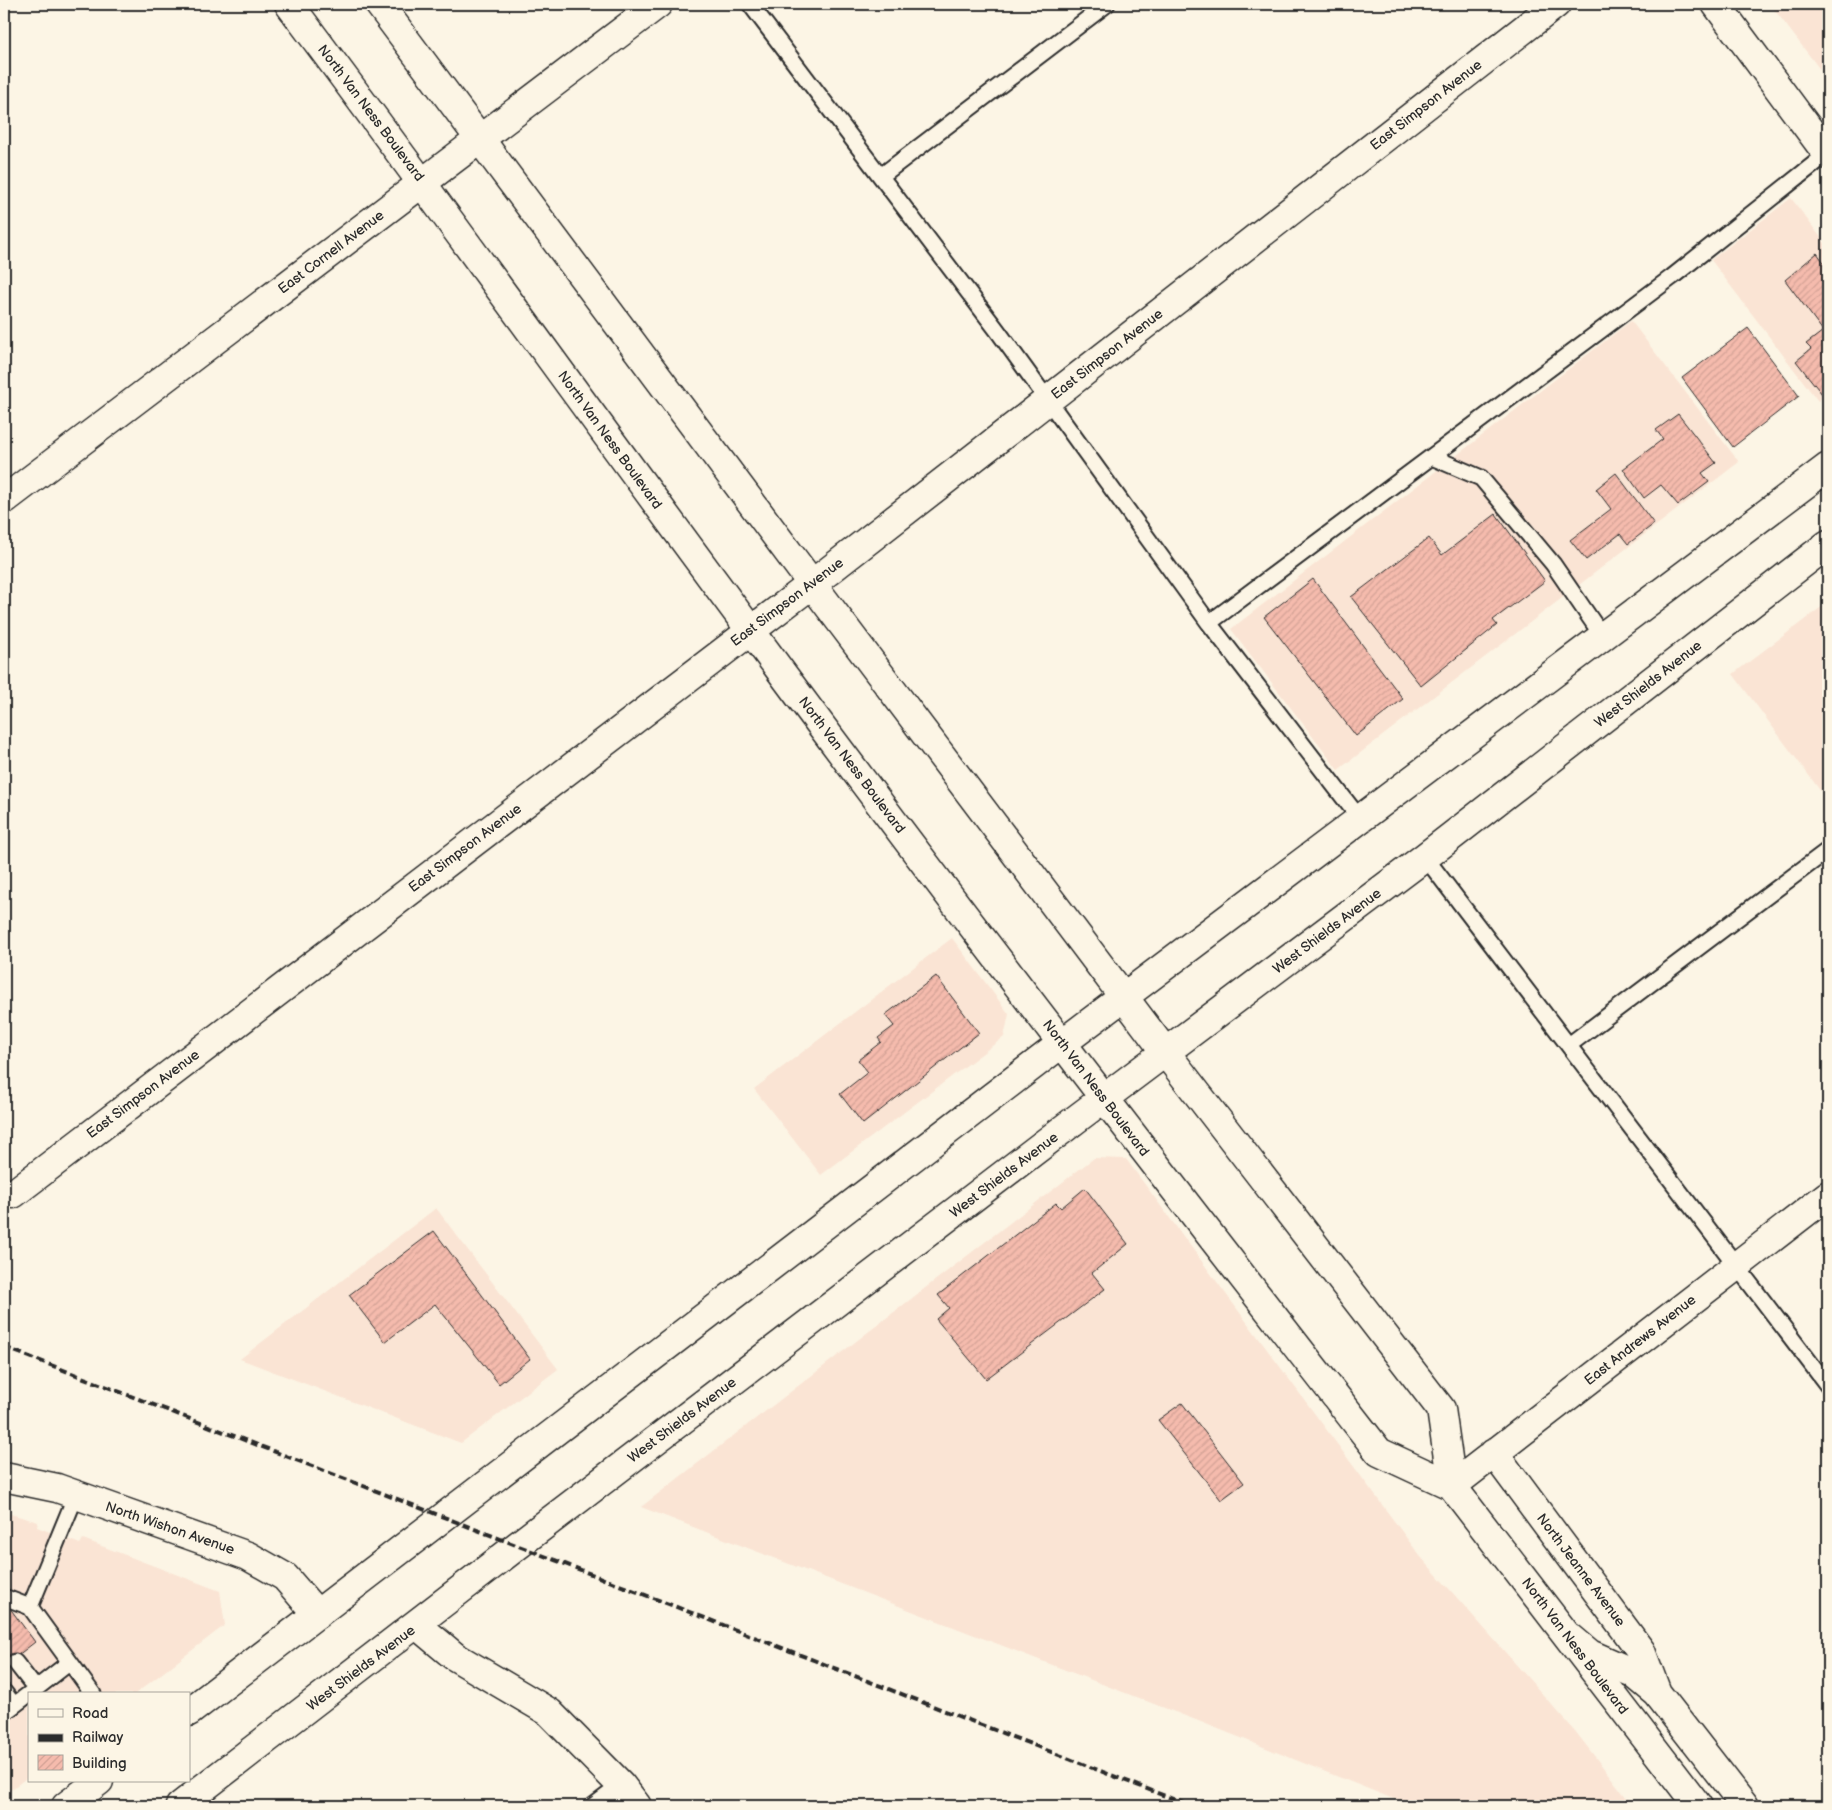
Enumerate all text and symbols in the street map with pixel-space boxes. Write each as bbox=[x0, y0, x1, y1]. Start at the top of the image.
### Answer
street label: North Van Ness Boulevard bbox=[314, 41, 428, 185]
street label: East Simpson Avenue bbox=[1367, 56, 1485, 154]
street label: East Cornell Avenue bbox=[275, 207, 387, 297]
street label: East Simpson Avenue bbox=[1048, 305, 1166, 403]
street label: North Van Ness Boulevard bbox=[554, 368, 666, 512]
street label: East Simpson Avenue bbox=[727, 554, 847, 650]
street label: West Shields Avenue bbox=[1591, 637, 1705, 731]
street label: North Van Ness Boulevard bbox=[795, 693, 909, 837]
street label: East Simpson Avenue bbox=[405, 800, 525, 896]
street label: West Shields Avenue bbox=[1269, 885, 1385, 977]
street label: North Van Ness Boulevard bbox=[1039, 1016, 1153, 1160]
street label: East Simpson Avenue bbox=[83, 1046, 203, 1142]
street label: West Shields Avenue bbox=[946, 1129, 1062, 1221]
street label: East Andrews Avenue bbox=[1581, 1291, 1699, 1389]
street label: West Shields Avenue bbox=[624, 1374, 740, 1466]
street label: North Wishon Avenue bbox=[103, 1498, 237, 1558]
street label: North Jeanne Avenue bbox=[1533, 1510, 1629, 1630]
street label: North Van Ness Boulevard bbox=[1518, 1574, 1632, 1718]
street label: West Shields Avenue bbox=[303, 1622, 419, 1714]
legend bbox=[28, 1692, 190, 1782]
text: Road bbox=[72, 1704, 108, 1723]
text: Railway bbox=[72, 1728, 123, 1747]
text: Building bbox=[72, 1754, 127, 1773]

